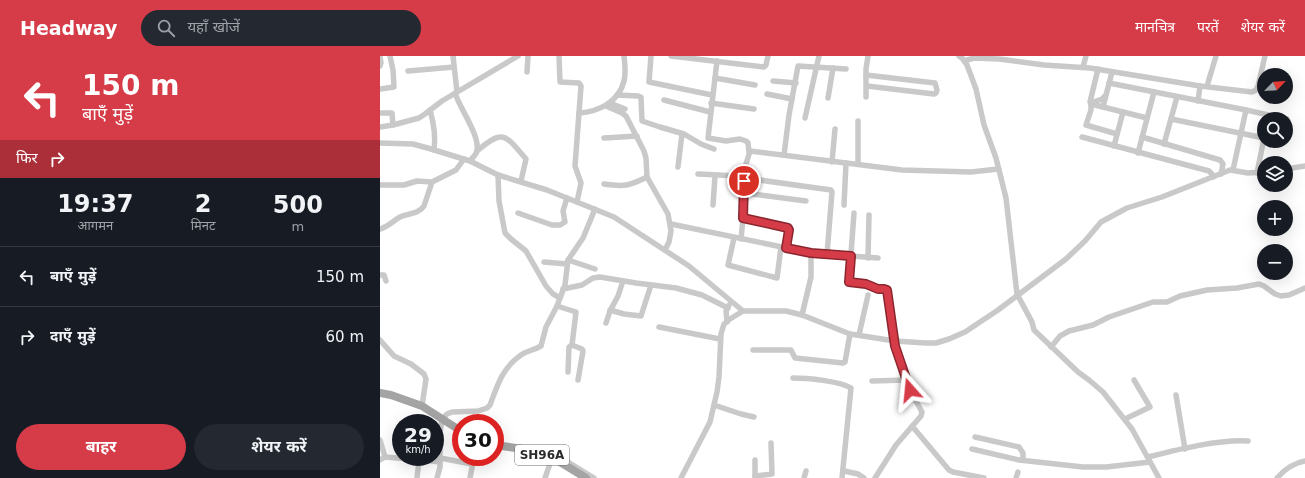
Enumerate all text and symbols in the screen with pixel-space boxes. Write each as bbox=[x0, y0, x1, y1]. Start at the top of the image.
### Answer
search box bbox=[141, 10, 421, 46]
text: Headway bbox=[20, 17, 117, 39]
icon: search bbox=[155, 17, 177, 39]
text: यहाँ खोजें bbox=[187, 18, 240, 36]
text: मानचित्र bbox=[1135, 19, 1175, 35]
text: परतें bbox=[1197, 19, 1219, 35]
text: शेयर करें bbox=[1241, 19, 1285, 35]
north arrow bbox=[1257, 68, 1293, 104]
map controls bbox=[1257, 68, 1293, 280]
text: 150 m bbox=[82, 69, 179, 102]
icon: left bbox=[16, 72, 68, 124]
text: बाएँ मुड़ें bbox=[82, 103, 133, 124]
button: search bbox=[1257, 112, 1293, 148]
icon: right bbox=[46, 148, 68, 170]
text: फिर bbox=[16, 149, 38, 167]
button: layers bbox=[1257, 156, 1293, 192]
pin bbox=[727, 164, 761, 198]
icon: arrive bbox=[733, 170, 755, 192]
text: 19:37 bbox=[57, 190, 134, 218]
text: 2 bbox=[195, 190, 212, 218]
text: 500 bbox=[273, 191, 323, 219]
button: + bbox=[1257, 200, 1293, 236]
text: आगमन bbox=[78, 218, 113, 233]
text: मिनट bbox=[191, 218, 216, 233]
text: m bbox=[291, 219, 304, 234]
button: − bbox=[1257, 244, 1293, 280]
icon: left bbox=[16, 266, 38, 288]
text: बाएँ मुड़ें bbox=[50, 267, 96, 285]
text: 150 m bbox=[316, 268, 364, 286]
icon: right bbox=[16, 326, 38, 348]
text: दाएँ मुड़ें bbox=[50, 327, 96, 345]
text: 60 m bbox=[326, 328, 364, 346]
position arrow bbox=[889, 369, 931, 411]
speed limit sign: 30 bbox=[452, 414, 504, 466]
text: 29 bbox=[404, 423, 432, 447]
button: बाहर bbox=[16, 424, 186, 470]
button: शेयर करें bbox=[194, 424, 364, 470]
text: km/h bbox=[405, 444, 431, 455]
road number: SH96A bbox=[515, 445, 569, 465]

